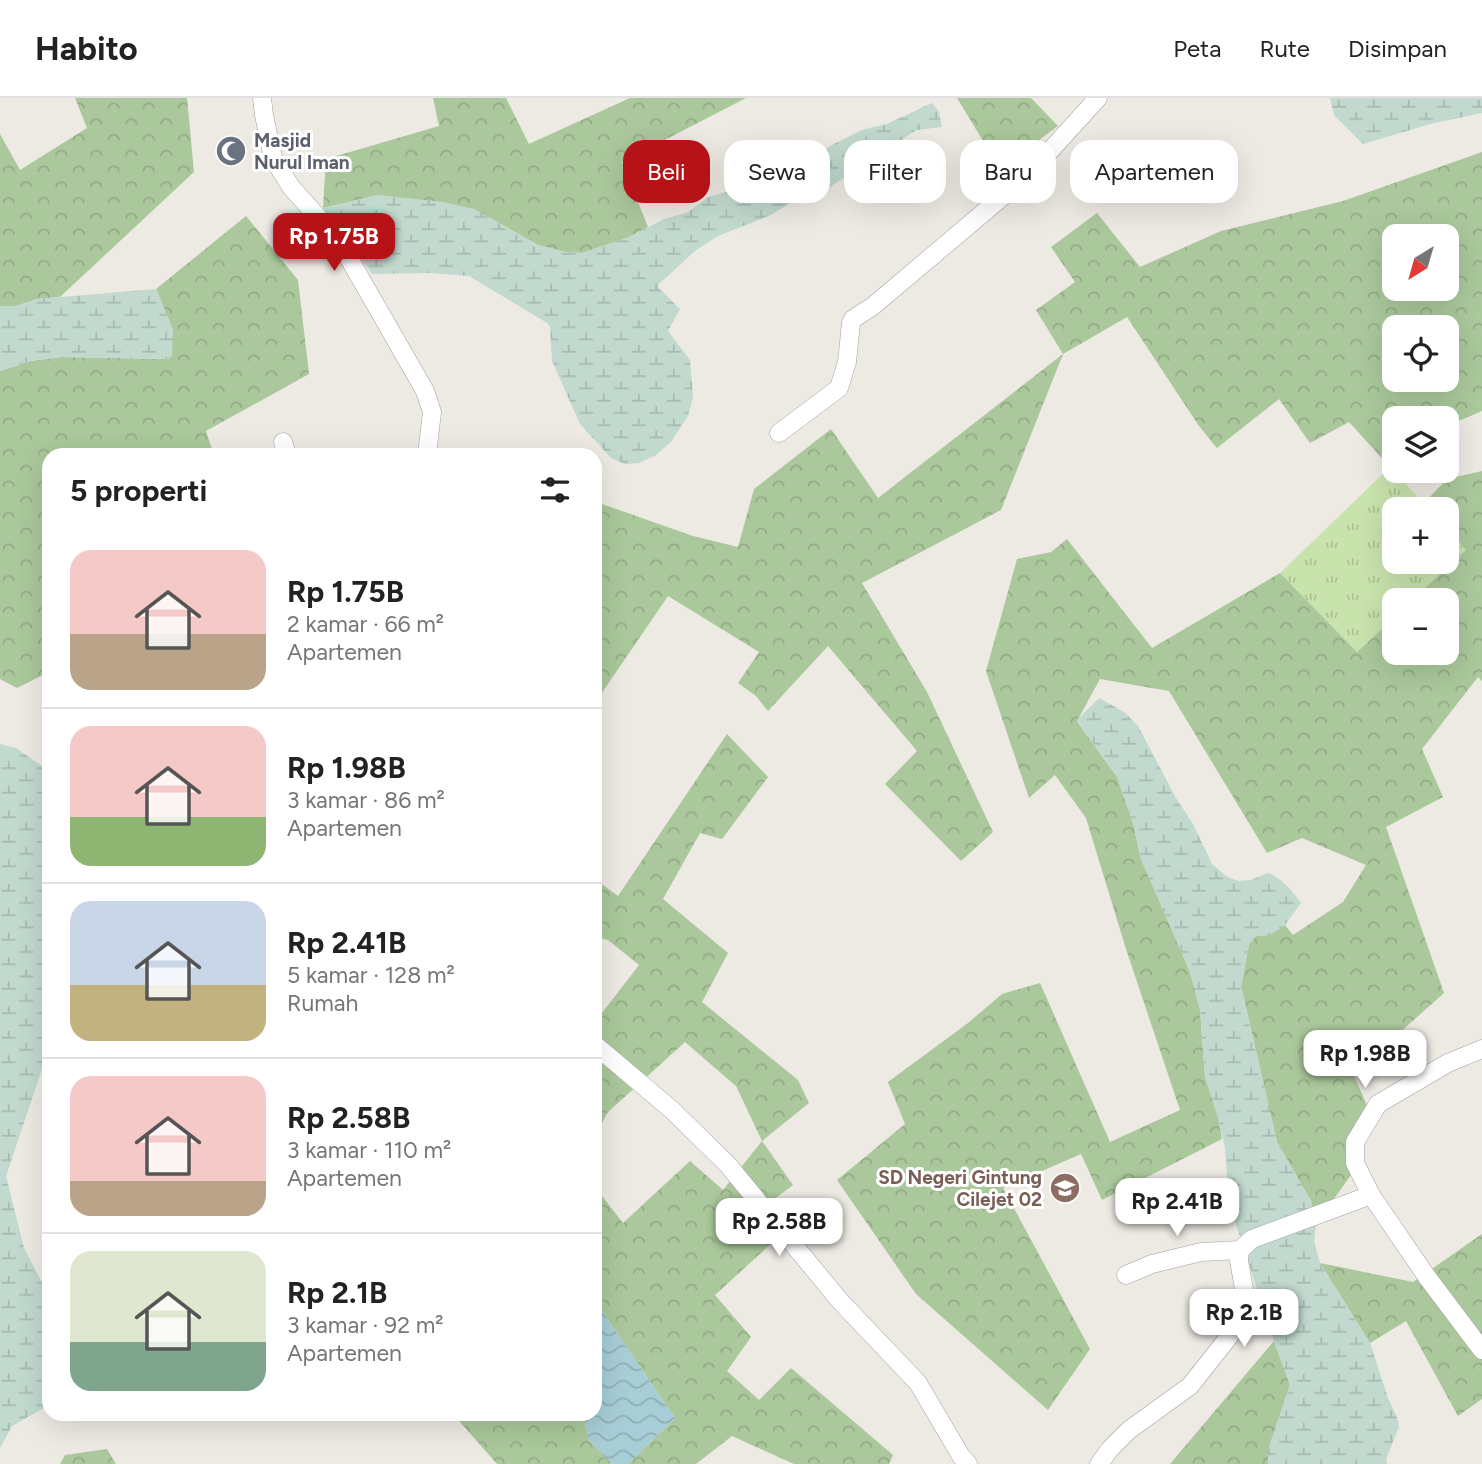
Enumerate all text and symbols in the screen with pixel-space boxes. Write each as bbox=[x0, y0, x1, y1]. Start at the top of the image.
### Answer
text: Habito bbox=[35, 29, 138, 68]
text: Peta bbox=[1173, 34, 1221, 63]
text: Rute bbox=[1259, 34, 1310, 63]
text: Disimpan bbox=[1348, 34, 1447, 63]
place label: Masjid Nurul Iman bbox=[254, 129, 350, 174]
mosque icon: Masjid Nurul Iman bbox=[214, 134, 248, 168]
chip: Beli bbox=[623, 140, 710, 203]
chip: Sewa bbox=[724, 140, 830, 203]
chip: Filter bbox=[844, 140, 946, 203]
chip: Baru bbox=[960, 140, 1056, 203]
chip: Apartemen bbox=[1070, 140, 1238, 203]
pin: Rp 1.75B bbox=[262, 214, 406, 273]
text: Rp 1.75B bbox=[289, 222, 379, 250]
north arrow bbox=[1382, 224, 1460, 301]
map controls bbox=[1382, 224, 1459, 665]
button: locate bbox=[1382, 315, 1459, 392]
button: layers bbox=[1382, 406, 1459, 483]
icon: filters bbox=[536, 471, 574, 509]
text: 5 properti bbox=[70, 472, 207, 509]
button: + bbox=[1382, 497, 1459, 574]
text: Rp 1.75B bbox=[287, 573, 404, 610]
icon: home bbox=[126, 578, 210, 662]
button: − bbox=[1382, 588, 1459, 665]
text: 2 kamar · 66 m² bbox=[287, 610, 444, 638]
text: Apartemen bbox=[287, 638, 402, 666]
text: Rp 1.98B bbox=[287, 749, 406, 786]
icon: home bbox=[126, 754, 210, 838]
text: 3 kamar · 86 m² bbox=[287, 786, 445, 814]
text: Apartemen bbox=[287, 814, 402, 842]
text: Rp 2.41B bbox=[287, 924, 406, 961]
icon: home bbox=[126, 929, 210, 1013]
text: 5 kamar · 128 m² bbox=[287, 961, 455, 989]
text: Rumah bbox=[287, 989, 358, 1017]
pin: Rp 1.98B bbox=[1293, 1030, 1437, 1090]
text: Rp 1.98B bbox=[1319, 1039, 1411, 1067]
text: Rp 2.58B bbox=[287, 1099, 410, 1136]
icon: home bbox=[126, 1104, 210, 1188]
text: 3 kamar · 110 m² bbox=[287, 1136, 451, 1164]
text: Apartemen bbox=[287, 1164, 402, 1192]
place label: SD Negeri Gintung Cilejet 02 bbox=[878, 1166, 1042, 1211]
school or university icon: SD Negeri Gintung Cilejet 02 bbox=[1048, 1171, 1082, 1205]
pin: Rp 2.41B bbox=[1105, 1178, 1249, 1238]
text: Rp 2.41B bbox=[1131, 1187, 1223, 1215]
pin: Rp 2.58B bbox=[707, 1198, 851, 1258]
text: Rp 2.58B bbox=[732, 1207, 826, 1235]
text: Rp 2.1B bbox=[287, 1274, 387, 1311]
icon: home bbox=[126, 1279, 210, 1363]
pin: Rp 2.1B bbox=[1179, 1290, 1309, 1349]
text: Rp 2.1B bbox=[1206, 1298, 1282, 1326]
text: 3 kamar · 92 m² bbox=[287, 1311, 444, 1339]
text: Apartemen bbox=[287, 1339, 402, 1367]

